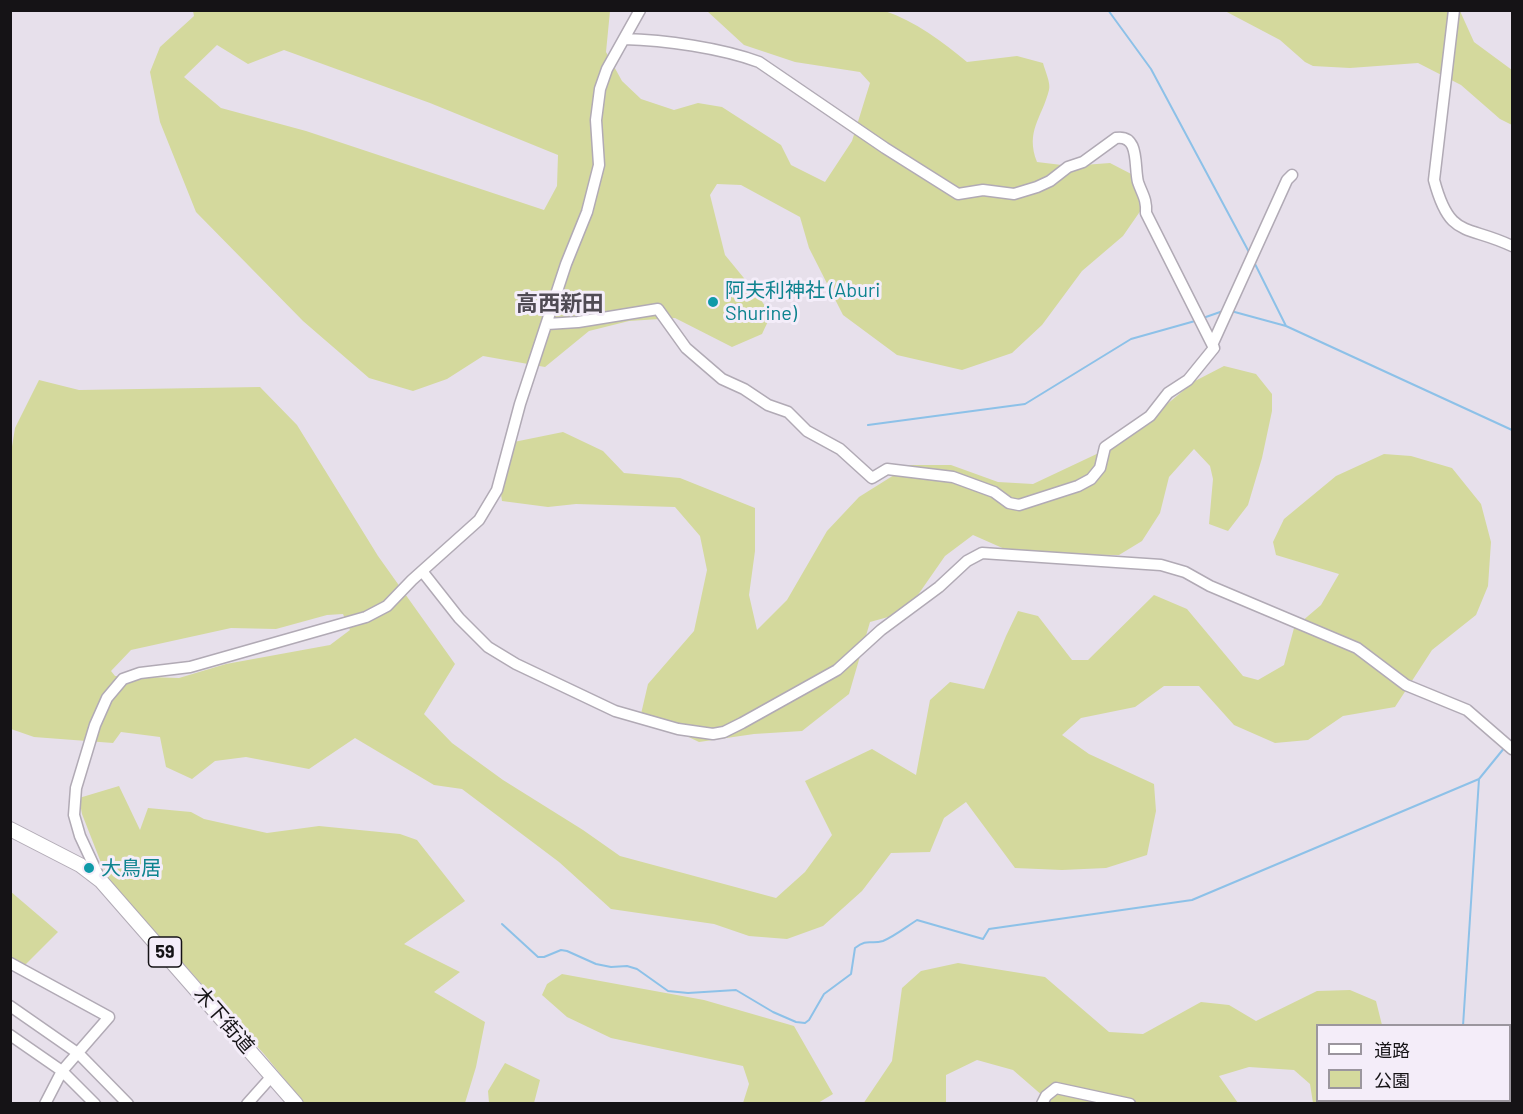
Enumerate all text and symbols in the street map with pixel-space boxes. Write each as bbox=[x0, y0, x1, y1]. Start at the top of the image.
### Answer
place label: 阿夫利神社 (Aburi Shurine) bbox=[725, 278, 880, 325]
district label: 高西新田 bbox=[516, 291, 604, 317]
marker: 阿夫利神社 (Aburi Shurine) bbox=[706, 295, 720, 309]
place label: 大鳥居 bbox=[101, 856, 161, 880]
marker: 大鳥居 bbox=[82, 861, 96, 875]
road number: 59 bbox=[148, 937, 182, 967]
street label: 木下街道 bbox=[189, 982, 259, 1058]
legend bbox=[1316, 1024, 1511, 1102]
text: 道路 bbox=[1374, 1039, 1410, 1061]
text: 公園 bbox=[1374, 1069, 1410, 1091]

